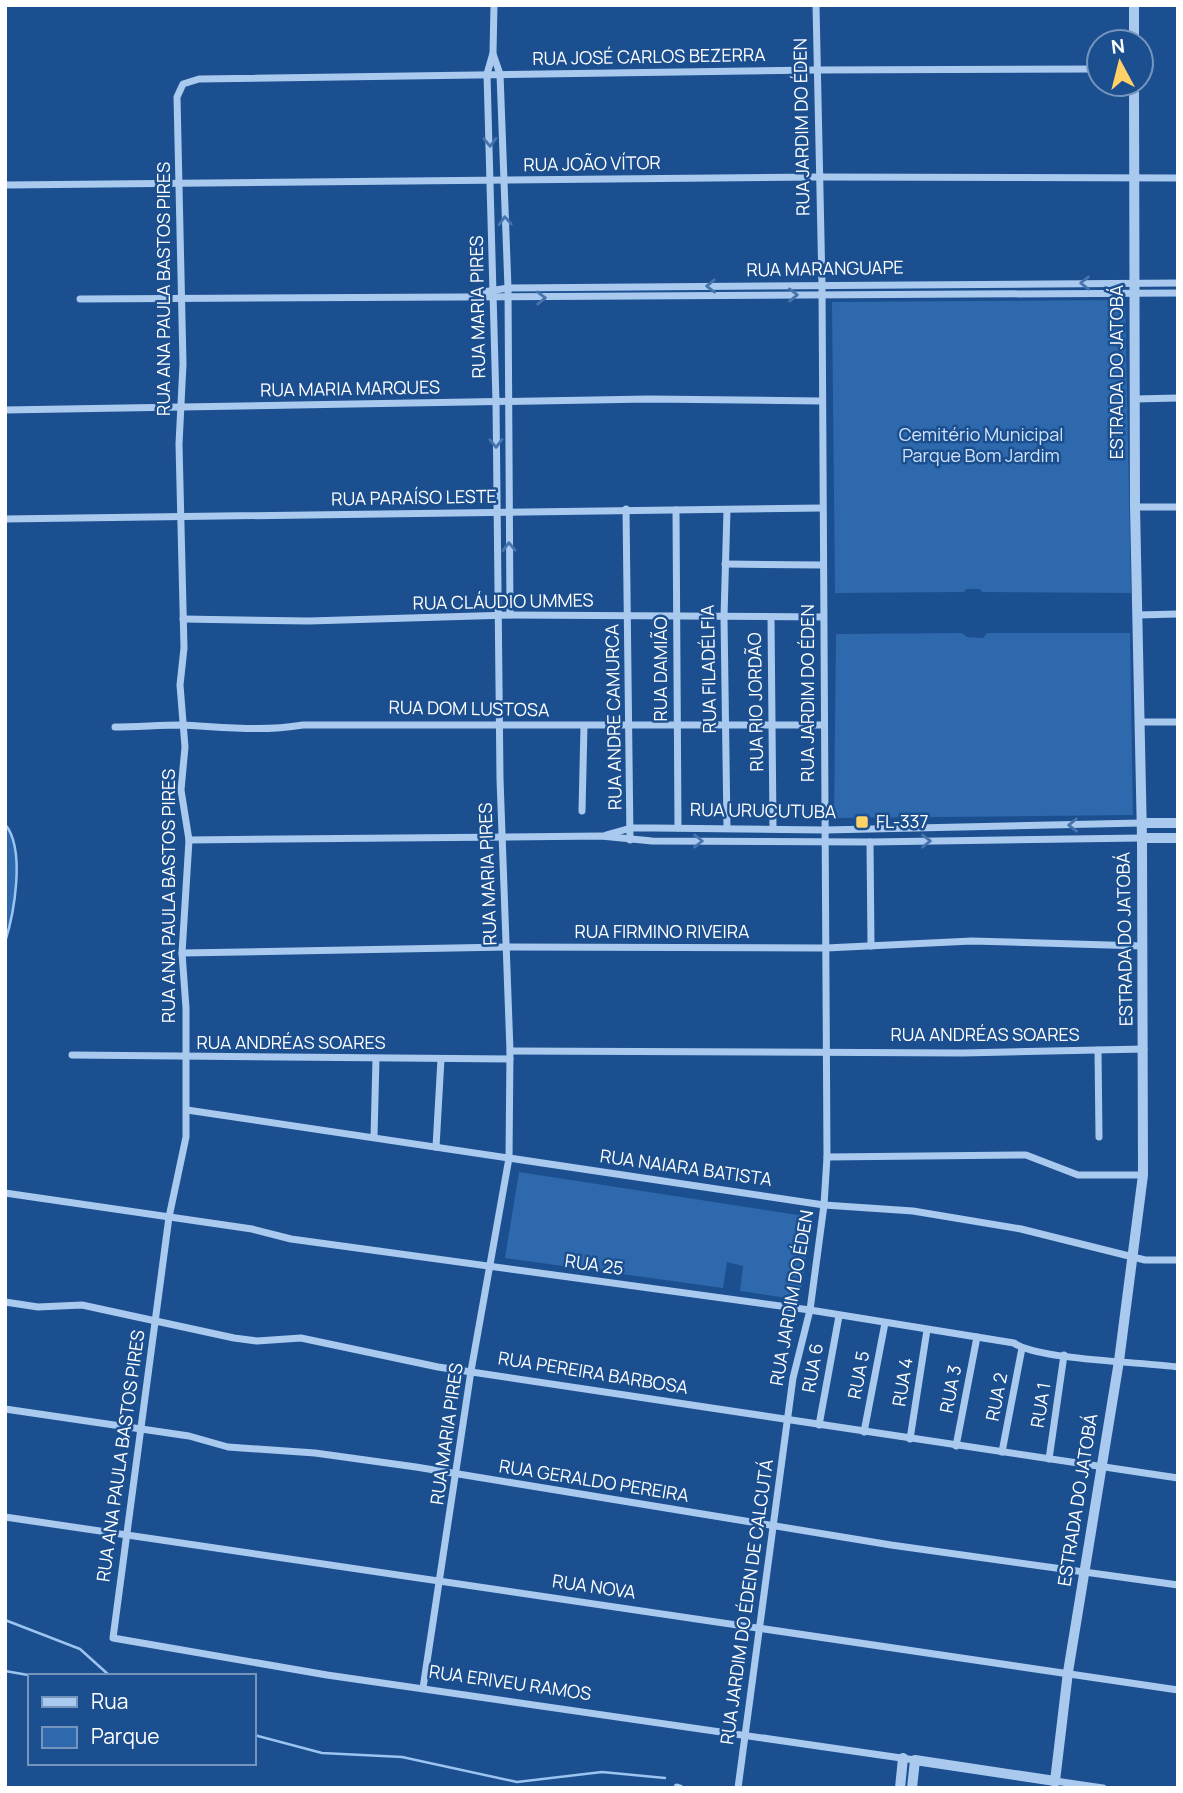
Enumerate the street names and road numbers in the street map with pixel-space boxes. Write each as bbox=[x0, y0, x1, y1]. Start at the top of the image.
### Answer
street label: RUA JARDIM DO ÉDEN bbox=[787, 38, 815, 216]
street label: RUA JOSÉ CARLOS BEZERRA bbox=[532, 42, 766, 70]
street label: RUA JOÃO VÍTOR bbox=[523, 150, 661, 176]
street label: RUA ANA PAULA BASTOS PIRES bbox=[151, 162, 175, 416]
street label: RUA MARIA PIRES bbox=[464, 235, 490, 379]
street label: RUA MARANGUAPE bbox=[746, 255, 904, 281]
street label: ESTRADA DO JATOBÁ bbox=[1104, 284, 1128, 459]
street label: RUA MARIA MARQUES bbox=[260, 374, 440, 402]
street label: RUA PARAÍSO LESTE bbox=[331, 484, 497, 510]
street label: RUA CLÁUDIO UMMES bbox=[412, 587, 594, 615]
street label: RUA FILADÉLFIA bbox=[695, 604, 721, 733]
street label: RUA JARDIM DO ÉDEN bbox=[795, 604, 819, 782]
street label: RUA DAMIÃO bbox=[648, 617, 672, 721]
street label: RUA ANDRE CAMURCA bbox=[599, 623, 627, 810]
street label: RUA RIO JORDÃO bbox=[742, 632, 768, 772]
street label: RUA DOM LUSTOSA bbox=[388, 695, 550, 721]
street label: RUA ANA PAULA BASTOS PIRES bbox=[156, 769, 180, 1023]
street label: RUA URUCUTUBA bbox=[690, 797, 837, 823]
street label: RUA MARIA PIRES bbox=[473, 802, 501, 946]
street label: ESTRADA DO JATOBÁ bbox=[1110, 851, 1138, 1026]
street label: RUA FIRMINO RIVEIRA bbox=[575, 919, 750, 943]
street label: RUA ANDRÉAS SOARES bbox=[891, 1022, 1080, 1046]
street label: RUA ANDRÉAS SOARES bbox=[197, 1030, 386, 1054]
street label: RUA NAIARA BATISTA bbox=[599, 1143, 774, 1191]
street label: RUA JARDIM DO ÉDEN bbox=[764, 1208, 818, 1387]
street label: RUA 25 bbox=[563, 1248, 625, 1280]
street label: RUA ANA PAULA BASTOS PIRES bbox=[90, 1328, 150, 1583]
street label: RUA 6 bbox=[796, 1341, 828, 1394]
street label: RUA PEREIRA BARBOSA bbox=[496, 1345, 690, 1399]
street label: RUA 5 bbox=[842, 1349, 874, 1401]
street label: RUA 4 bbox=[886, 1356, 918, 1408]
street label: RUA MARIA PIRES bbox=[424, 1361, 468, 1506]
street label: RUA 3 bbox=[934, 1363, 966, 1415]
street label: RUA 2 bbox=[980, 1371, 1012, 1423]
street label: RUA 1 bbox=[1025, 1381, 1055, 1429]
street label: ESTRADA DO JATOBÁ bbox=[1052, 1411, 1103, 1588]
street label: RUA GERALDO PEREIRA bbox=[498, 1453, 691, 1507]
street label: RUA JARDIM DO ÉDEN DE CALCUTÁ bbox=[714, 1457, 778, 1746]
street label: RUA NOVA bbox=[551, 1568, 638, 1604]
street label: RUA ERIVEU RAMOS bbox=[427, 1659, 593, 1705]

